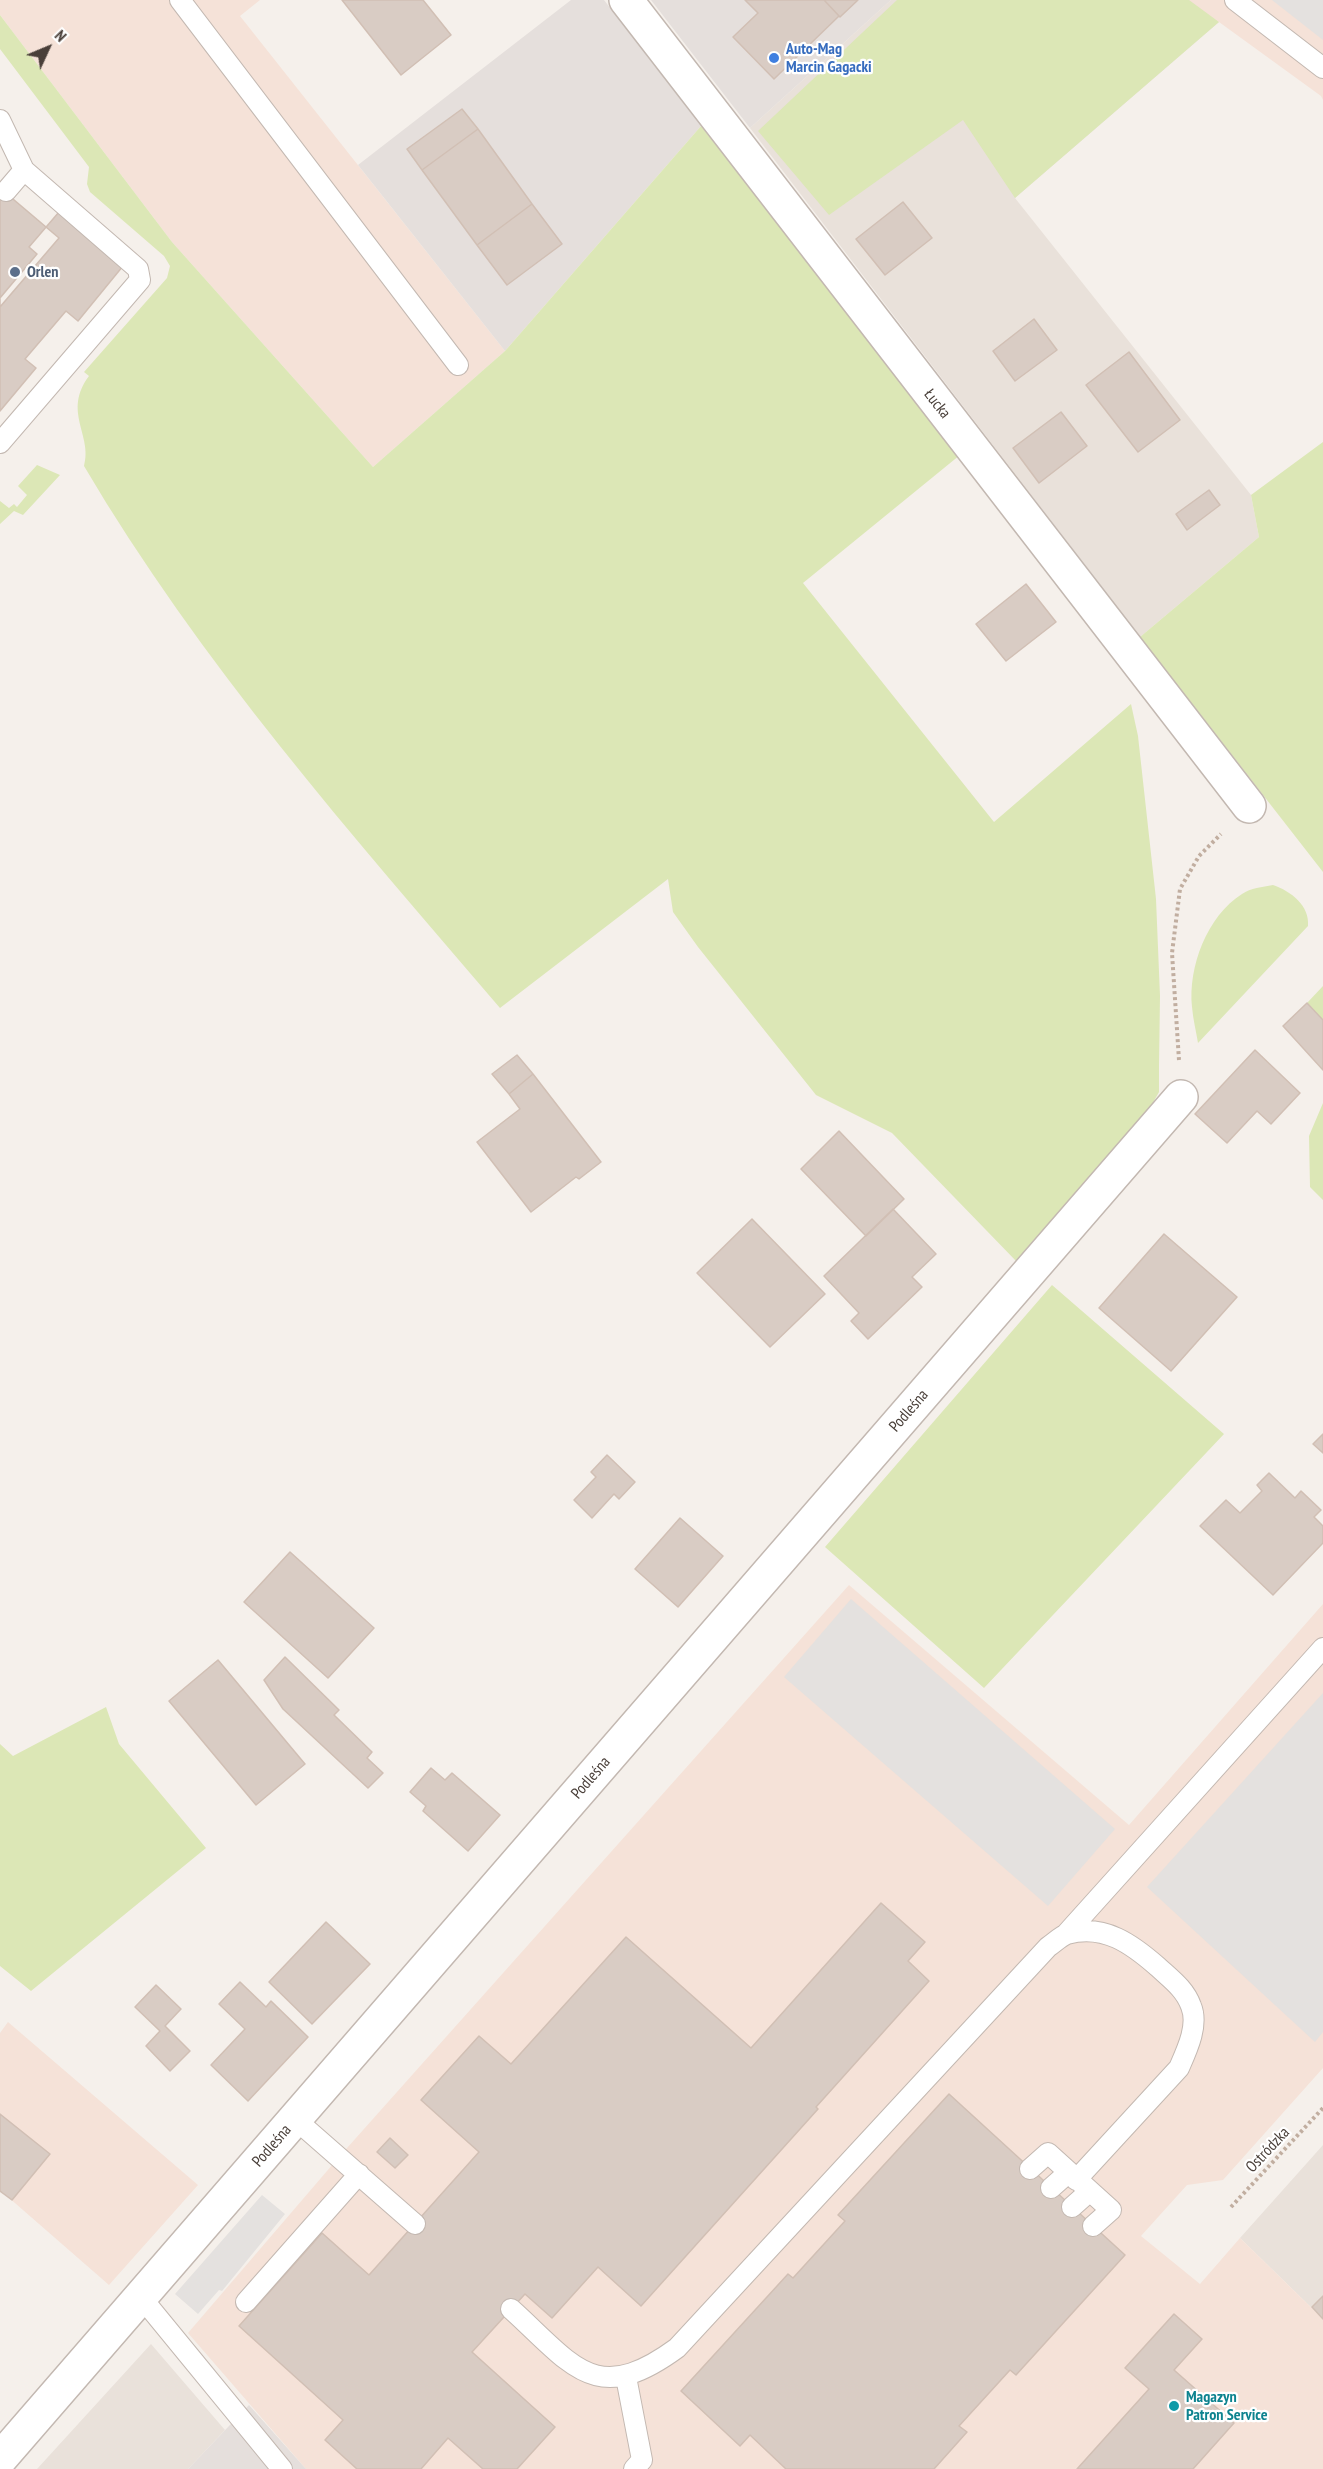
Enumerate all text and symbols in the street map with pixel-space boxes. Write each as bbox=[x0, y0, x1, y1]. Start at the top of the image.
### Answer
north arrow bbox=[18, 18, 78, 78]
text: N bbox=[51, 25, 71, 46]
place label: Auto-Mag Marcin Gagacki bbox=[786, 39, 872, 77]
marker: Auto-Mag Marcin Gagacki bbox=[767, 51, 781, 65]
place label: Orlen bbox=[27, 262, 58, 282]
marker: Orlen bbox=[8, 265, 22, 279]
street label: Łucka bbox=[920, 386, 954, 422]
street label: Podleśna bbox=[885, 1386, 933, 1436]
street label: Podleśna bbox=[567, 1753, 615, 1803]
street label: Podleśna bbox=[248, 2121, 296, 2171]
street label: Ostródzka bbox=[1242, 2123, 1294, 2177]
place label: Magazyn Patron Service bbox=[1186, 2387, 1268, 2425]
marker: Magazyn Patron Service bbox=[1167, 2399, 1181, 2413]

